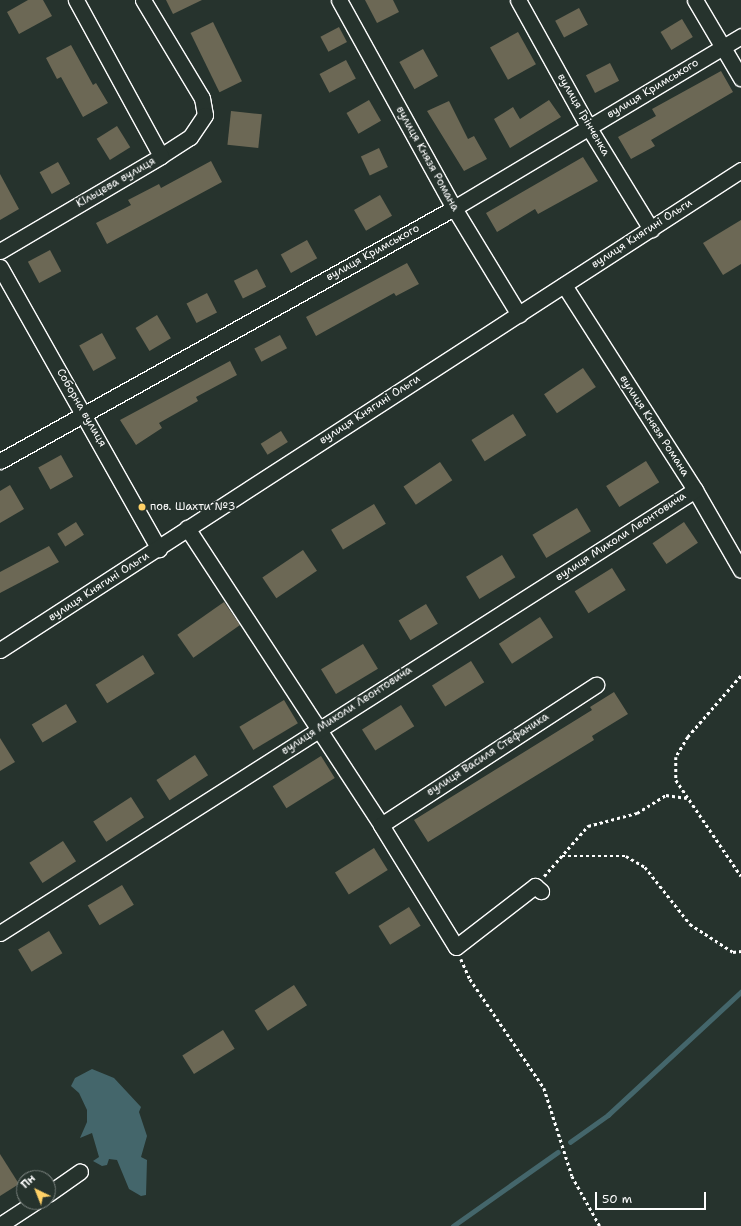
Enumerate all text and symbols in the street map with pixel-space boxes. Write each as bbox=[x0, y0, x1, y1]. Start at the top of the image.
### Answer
street label: вулиця Кримського bbox=[605, 56, 701, 122]
street label: вулиця Грінченка bbox=[554, 71, 612, 159]
street label: вулиця Князя Романа bbox=[393, 104, 461, 214]
street label: Кільцева вулиця bbox=[74, 155, 158, 211]
street label: вулиця Княгині Ольги bbox=[589, 196, 695, 272]
street label: вулиця Кримського bbox=[324, 222, 422, 284]
street label: Соборна вулиця bbox=[53, 367, 109, 449]
street label: вулиця Княгині Ольги bbox=[317, 372, 423, 448]
street label: вулиця Князя Романа bbox=[616, 373, 692, 479]
street label: вулиця Миколи Леонтовича bbox=[553, 490, 689, 584]
place label: пов. Шахти №3 bbox=[150, 500, 236, 514]
marker: пов. Шахти №3 bbox=[137, 502, 147, 512]
street label: вулиця Княгині Ольги bbox=[46, 549, 152, 625]
street label: вулиця Миколи Леонтовича bbox=[279, 664, 415, 758]
street label: вулиця Василя Стефаника bbox=[425, 711, 551, 799]
north arrow bbox=[16, 1170, 56, 1210]
text: Пн bbox=[18, 1171, 39, 1192]
scale bar bbox=[597, 1184, 708, 1210]
text: 50 m bbox=[602, 1191, 632, 1207]

